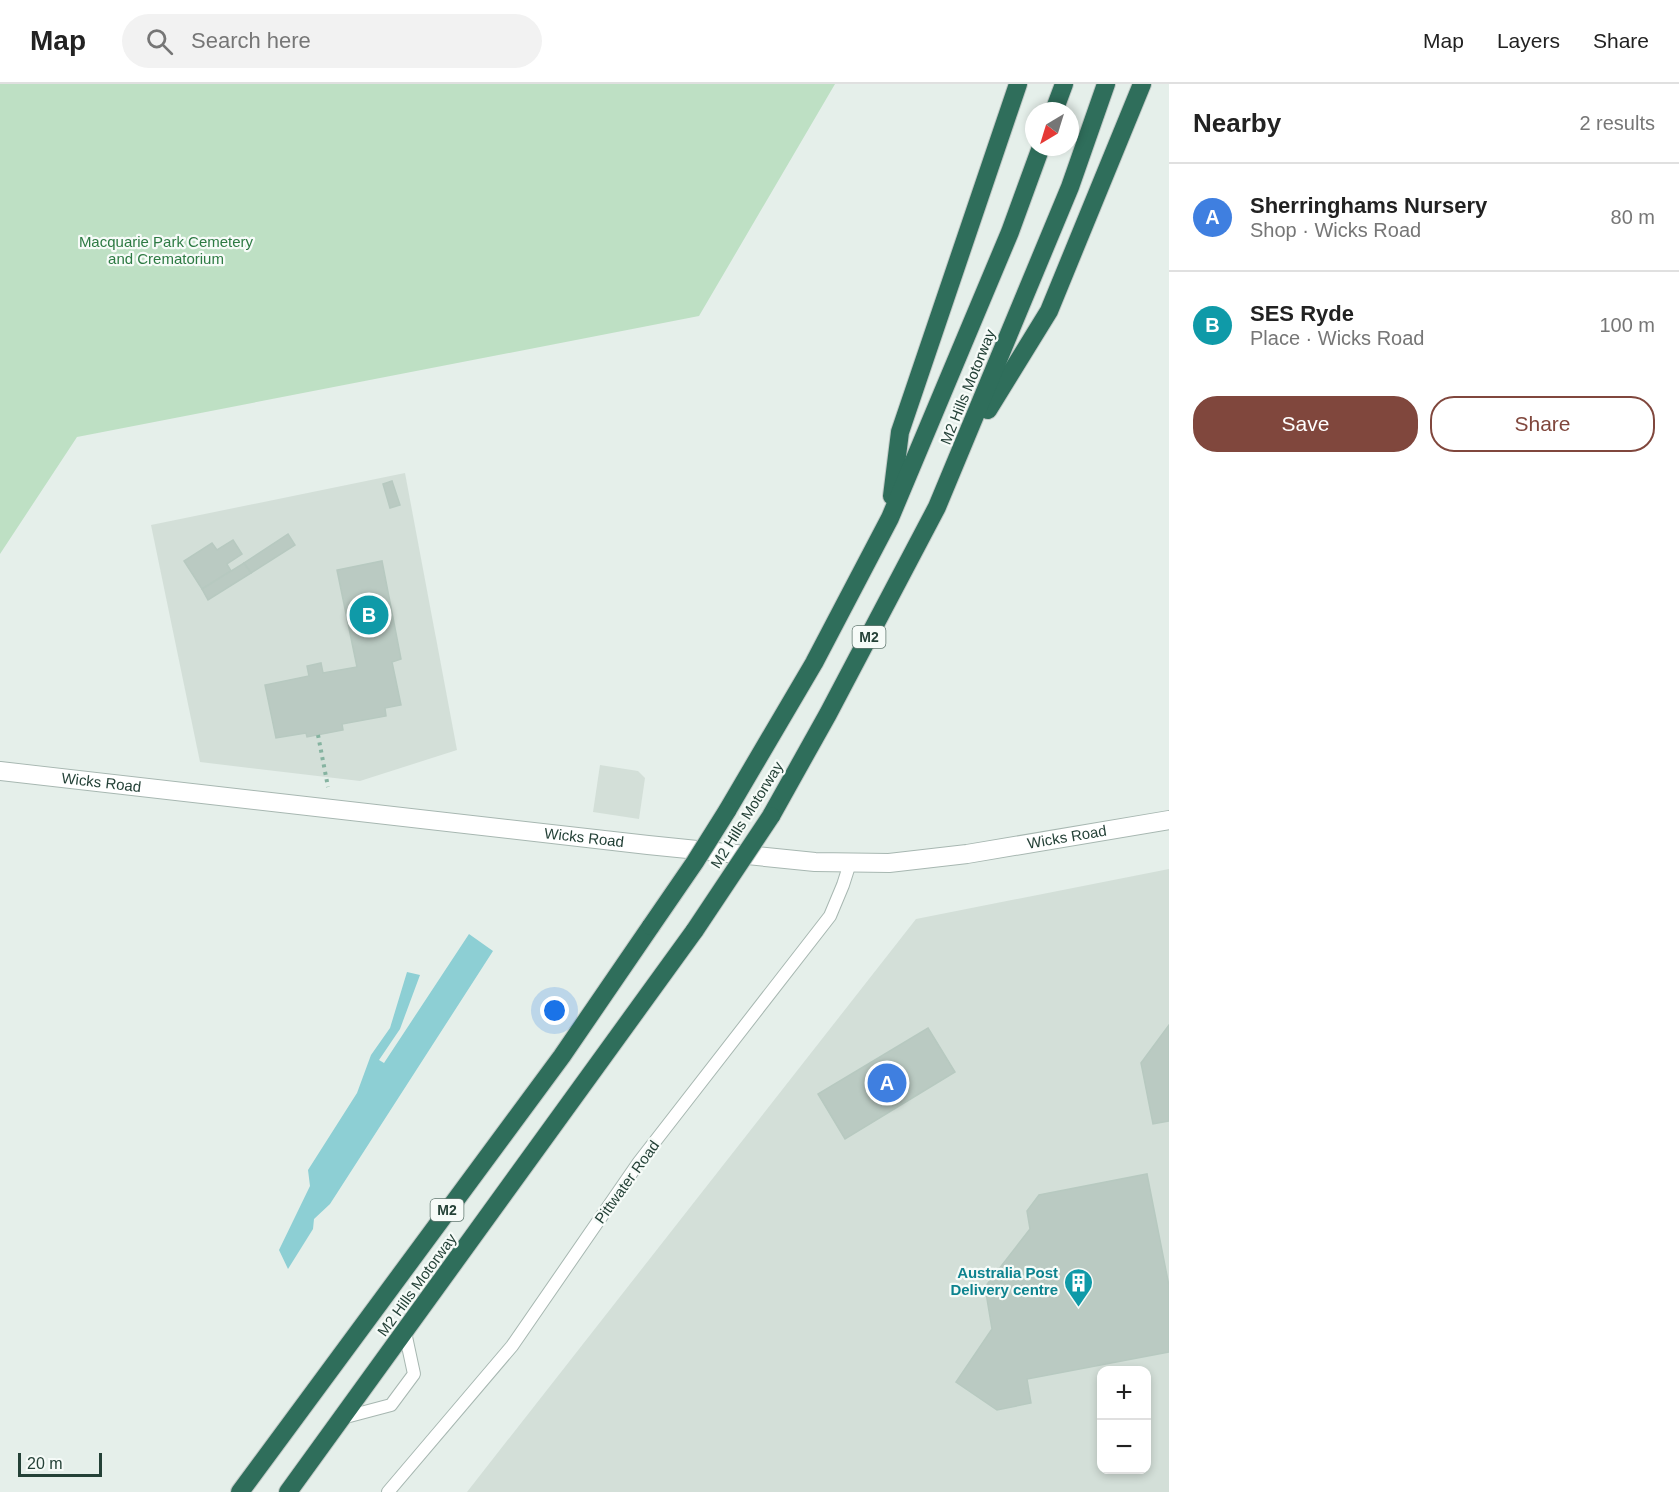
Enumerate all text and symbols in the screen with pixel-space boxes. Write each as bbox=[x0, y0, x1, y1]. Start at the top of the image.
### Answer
search box bbox=[122, 14, 542, 68]
text: Map bbox=[30, 25, 86, 56]
icon: search bbox=[143, 25, 176, 58]
text: Search here bbox=[191, 28, 311, 53]
text: Map bbox=[1423, 29, 1464, 52]
text: Layers bbox=[1497, 29, 1560, 52]
text: Share bbox=[1593, 29, 1649, 52]
north arrow bbox=[1025, 102, 1079, 156]
text: Nearby bbox=[1193, 108, 1281, 138]
text: 2 results bbox=[1579, 112, 1655, 134]
text: Sherringhams Nursery bbox=[1250, 193, 1487, 218]
text: A bbox=[1205, 206, 1220, 228]
text: 80 m bbox=[1611, 206, 1655, 228]
text: Shop · Wicks Road bbox=[1250, 219, 1421, 241]
park label: Macquarie Park Cemetery and Crematorium bbox=[79, 233, 254, 267]
text: SES Ryde bbox=[1250, 301, 1354, 326]
text: B bbox=[1205, 314, 1220, 336]
text: 100 m bbox=[1599, 314, 1655, 336]
street label: M2 Hills Motorway bbox=[937, 326, 999, 447]
text: Place · Wicks Road bbox=[1250, 327, 1425, 349]
button: Save bbox=[1193, 396, 1418, 452]
button: Share bbox=[1430, 396, 1655, 452]
pin: B bbox=[350, 592, 388, 638]
road number: M2 bbox=[852, 626, 886, 648]
street label: M2 Hills Motorway bbox=[707, 758, 787, 871]
street label: Wicks Road bbox=[61, 769, 142, 795]
street label: Wicks Road bbox=[1026, 822, 1108, 852]
street label: Wicks Road bbox=[544, 824, 625, 850]
your location bbox=[540, 996, 569, 1025]
pin: A bbox=[868, 1060, 906, 1106]
street label: Pittwater Road bbox=[591, 1137, 662, 1227]
road number: M2 bbox=[430, 1199, 464, 1221]
street label: M2 Hills Motorway bbox=[374, 1230, 460, 1339]
place label: Australia Post Delivery centre bbox=[950, 1264, 1058, 1298]
building icon: Australia Post Delivery centre bbox=[1063, 1266, 1095, 1308]
map controls bbox=[1097, 1366, 1151, 1474]
button: + bbox=[1097, 1366, 1151, 1420]
button: − bbox=[1097, 1420, 1151, 1474]
scale bar bbox=[18, 1450, 102, 1478]
text: 20 m bbox=[27, 1455, 63, 1472]

